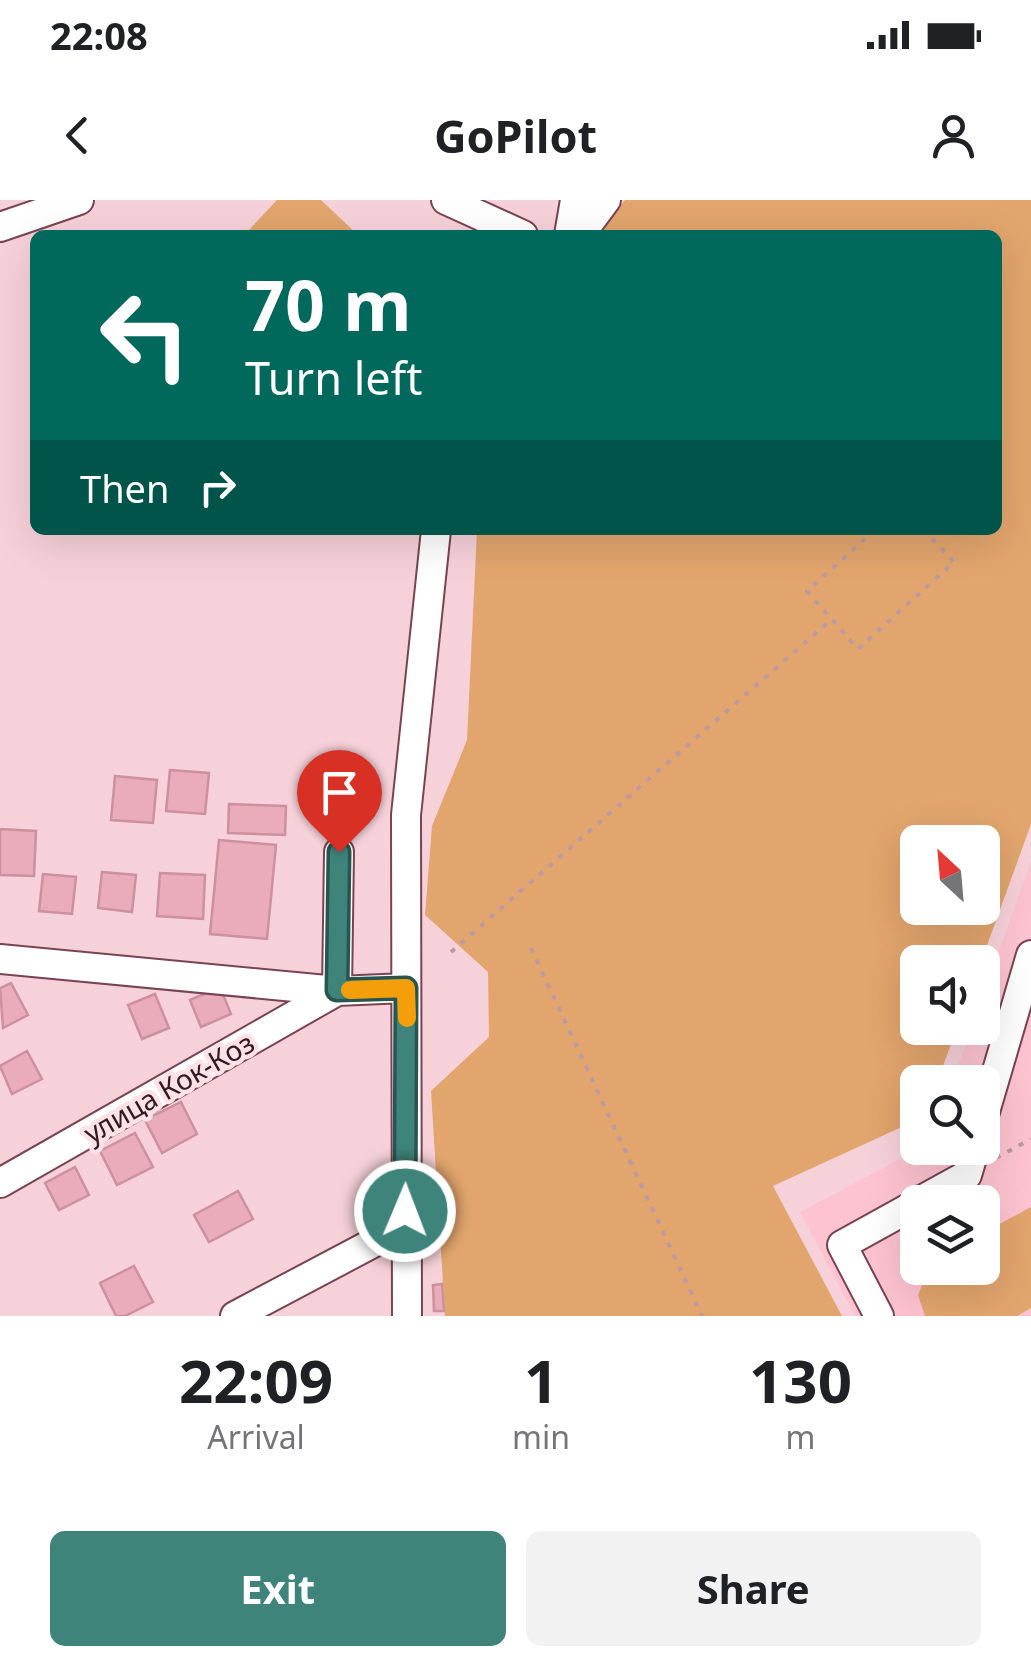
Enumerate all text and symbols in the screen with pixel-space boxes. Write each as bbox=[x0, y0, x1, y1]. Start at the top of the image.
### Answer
text: 22:08 bbox=[50, 9, 148, 61]
text: GoPilot bbox=[434, 105, 597, 166]
icon: back bbox=[50, 108, 105, 163]
icon: person bbox=[926, 108, 981, 163]
text: 70 m bbox=[245, 256, 412, 352]
icon: left bbox=[80, 270, 210, 400]
text: Turn left bbox=[245, 347, 422, 408]
icon: right bbox=[190, 460, 245, 515]
text: Then bbox=[80, 462, 170, 514]
pin bbox=[297, 750, 382, 853]
icon: arrive bbox=[312, 765, 367, 820]
north arrow bbox=[900, 825, 1000, 925]
map controls bbox=[900, 825, 1000, 1285]
button: sound bbox=[900, 945, 1000, 1045]
street label: улица Кок-Коз bbox=[76, 1023, 261, 1151]
button: search bbox=[900, 1065, 1000, 1165]
position arrow bbox=[353, 1159, 457, 1263]
button: layers bbox=[900, 1185, 1000, 1285]
text: 22:09 bbox=[179, 1339, 333, 1421]
text: 1 bbox=[524, 1339, 558, 1421]
text: 130 bbox=[749, 1339, 852, 1421]
text: Arrival bbox=[207, 1415, 305, 1458]
text: min bbox=[512, 1415, 570, 1458]
text: m bbox=[786, 1415, 815, 1458]
button: Exit bbox=[50, 1531, 506, 1646]
button: Share bbox=[526, 1531, 981, 1646]

